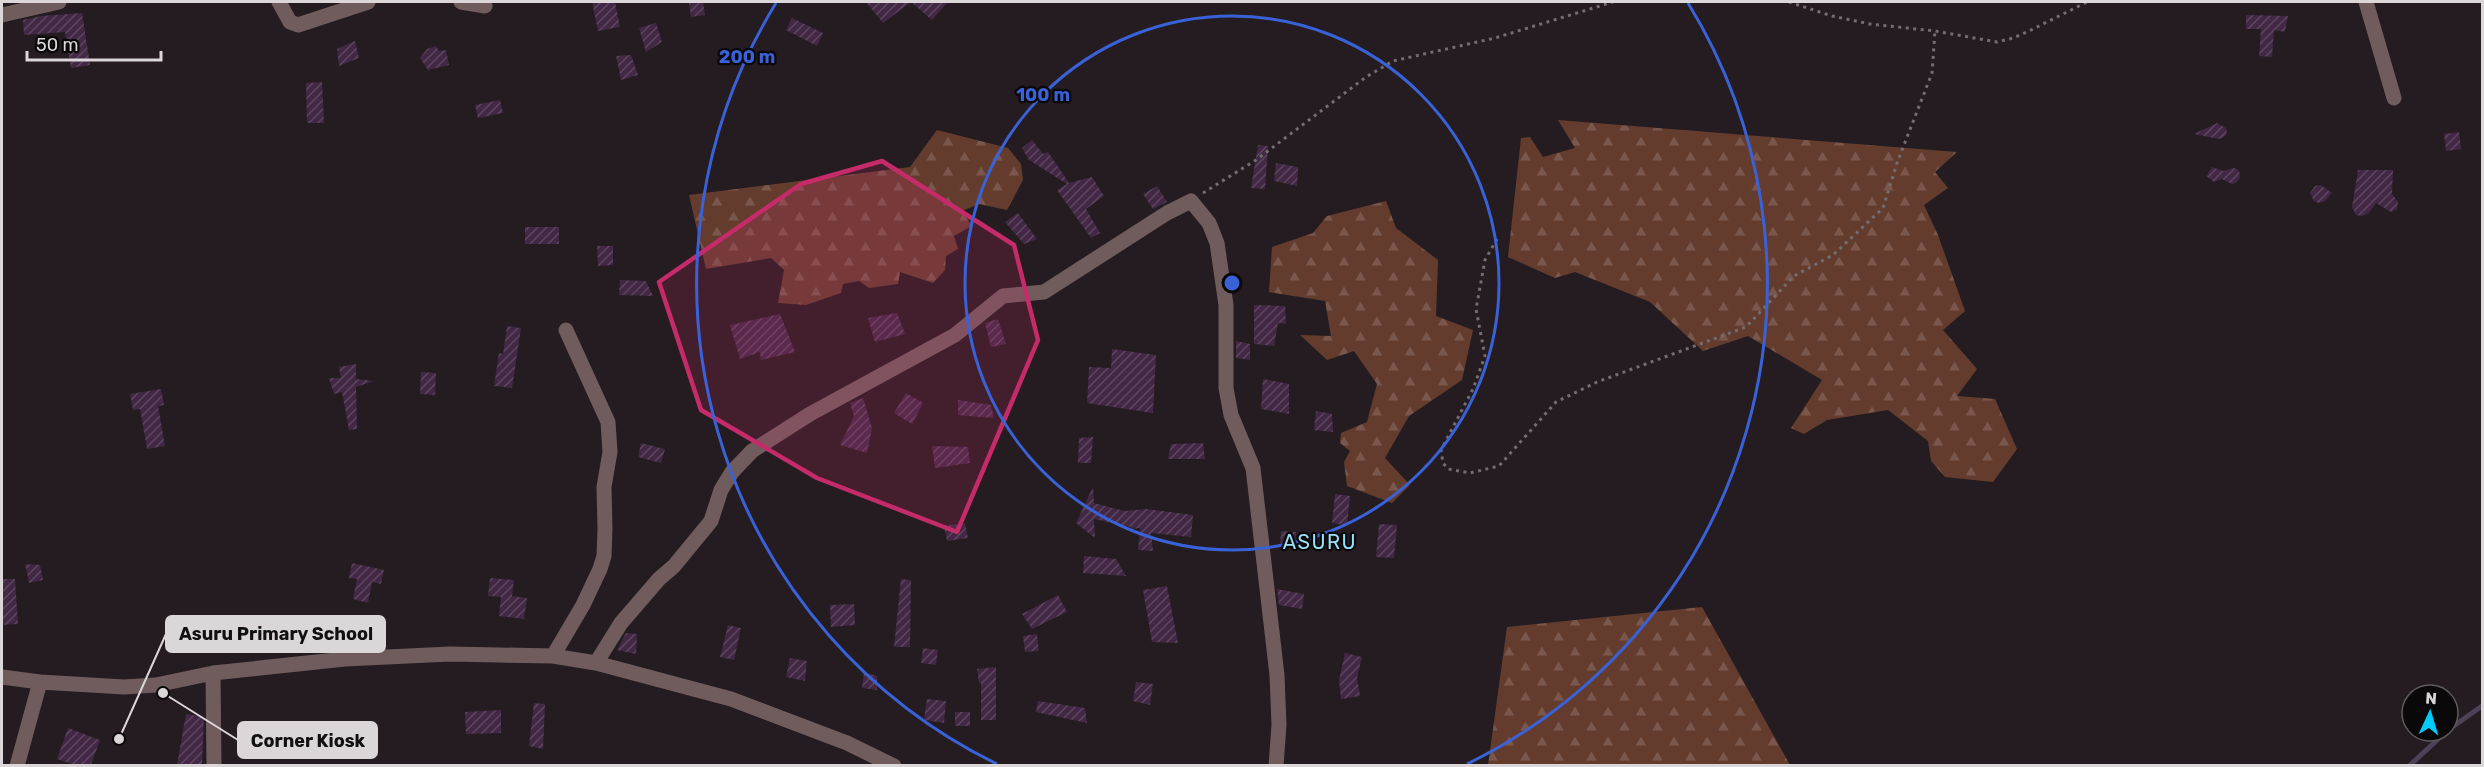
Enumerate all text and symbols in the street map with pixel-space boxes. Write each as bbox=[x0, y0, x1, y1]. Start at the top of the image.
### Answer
scale bar bbox=[27, 24, 160, 62]
text: 50 m bbox=[36, 34, 79, 56]
text: 200 m bbox=[719, 46, 775, 68]
text: 100 m bbox=[1016, 84, 1070, 106]
centre of rings bbox=[1222, 273, 1242, 293]
district label: ASURU bbox=[1283, 530, 1357, 554]
callout: Asuru Primary School bbox=[166, 616, 385, 652]
text: Asuru Primary School bbox=[179, 623, 373, 645]
north arrow bbox=[2400, 683, 2460, 743]
text: N bbox=[2425, 689, 2437, 708]
callout: Corner Kiosk bbox=[238, 722, 377, 758]
text: Corner Kiosk bbox=[251, 730, 366, 752]

